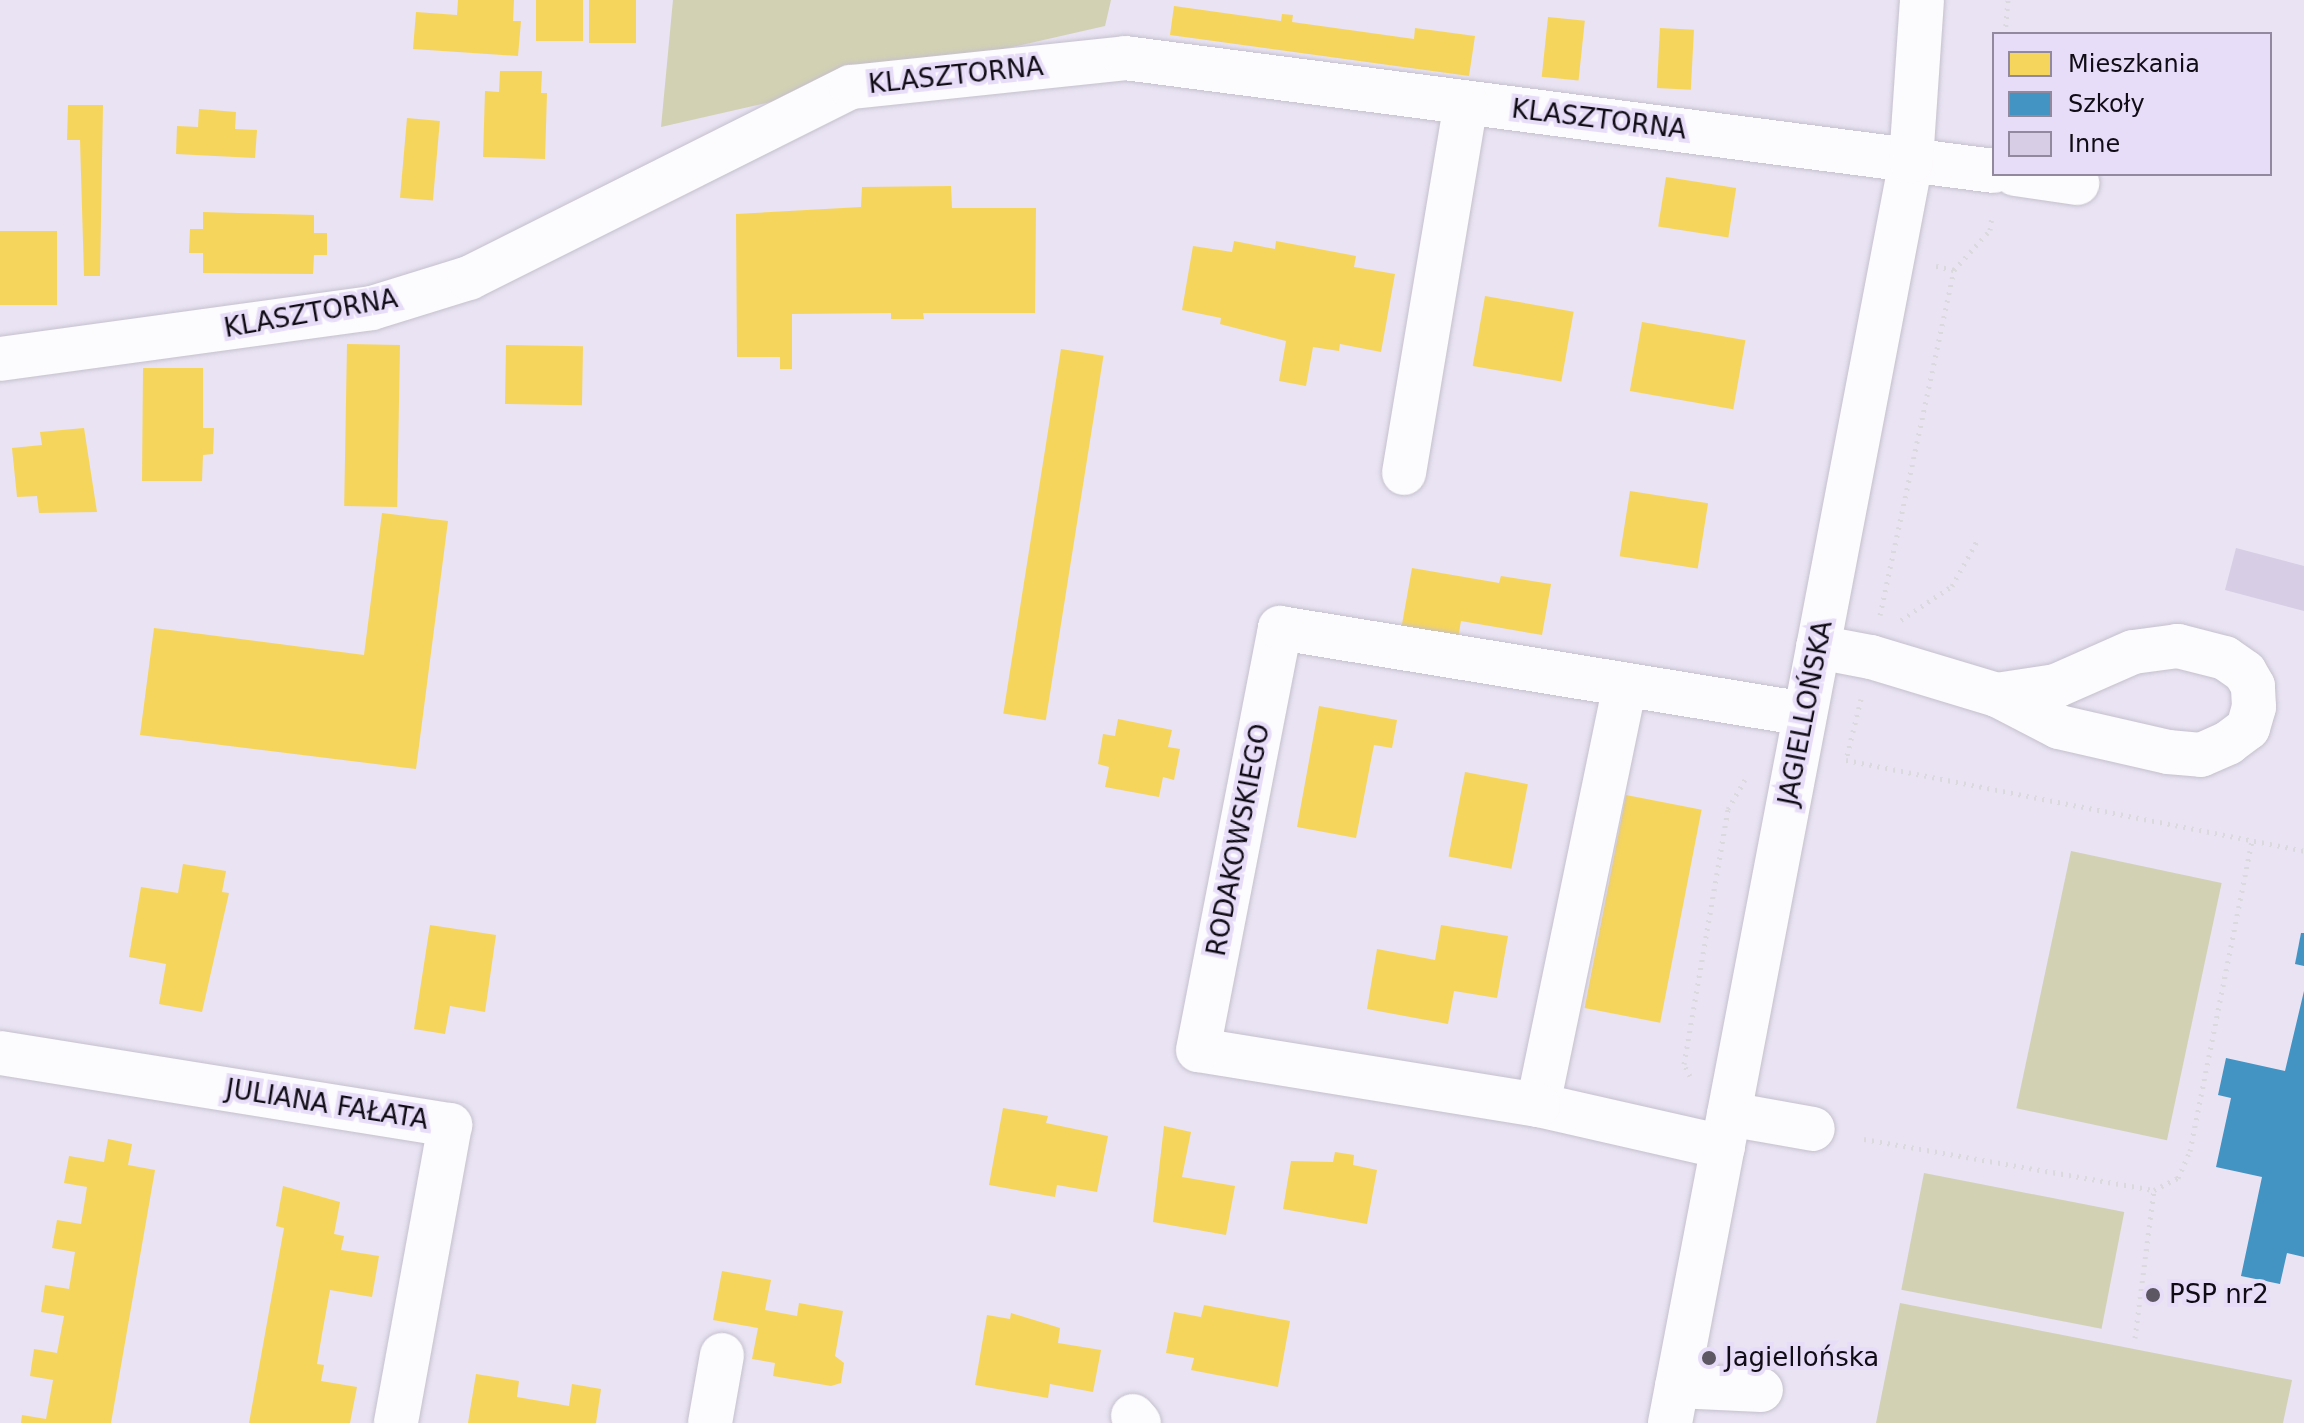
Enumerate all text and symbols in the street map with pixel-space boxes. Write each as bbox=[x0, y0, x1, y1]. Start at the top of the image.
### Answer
legend bbox=[1992, 32, 2272, 176]
text: Mieszkania bbox=[2068, 50, 2200, 78]
street label: KLASZTORNA bbox=[867, 51, 1045, 101]
text: Szkoły bbox=[2068, 90, 2145, 118]
street label: KLASZTORNA bbox=[1510, 94, 1688, 146]
text: Inne bbox=[2068, 130, 2120, 158]
street label: KLASZTORNA bbox=[222, 283, 400, 345]
street label: JAGIELLOŃSKA bbox=[1773, 618, 1839, 808]
street label: RODAKOWSKIEGO bbox=[1201, 721, 1277, 959]
street label: JULIANA FAŁATA bbox=[224, 1074, 430, 1136]
place label: PSP nr2 bbox=[2169, 1279, 2269, 1311]
marker: PSP nr2 bbox=[2144, 1286, 2162, 1304]
place label: Jagiellońska bbox=[1725, 1342, 1879, 1374]
marker: Jagiellońska bbox=[1700, 1349, 1718, 1367]

